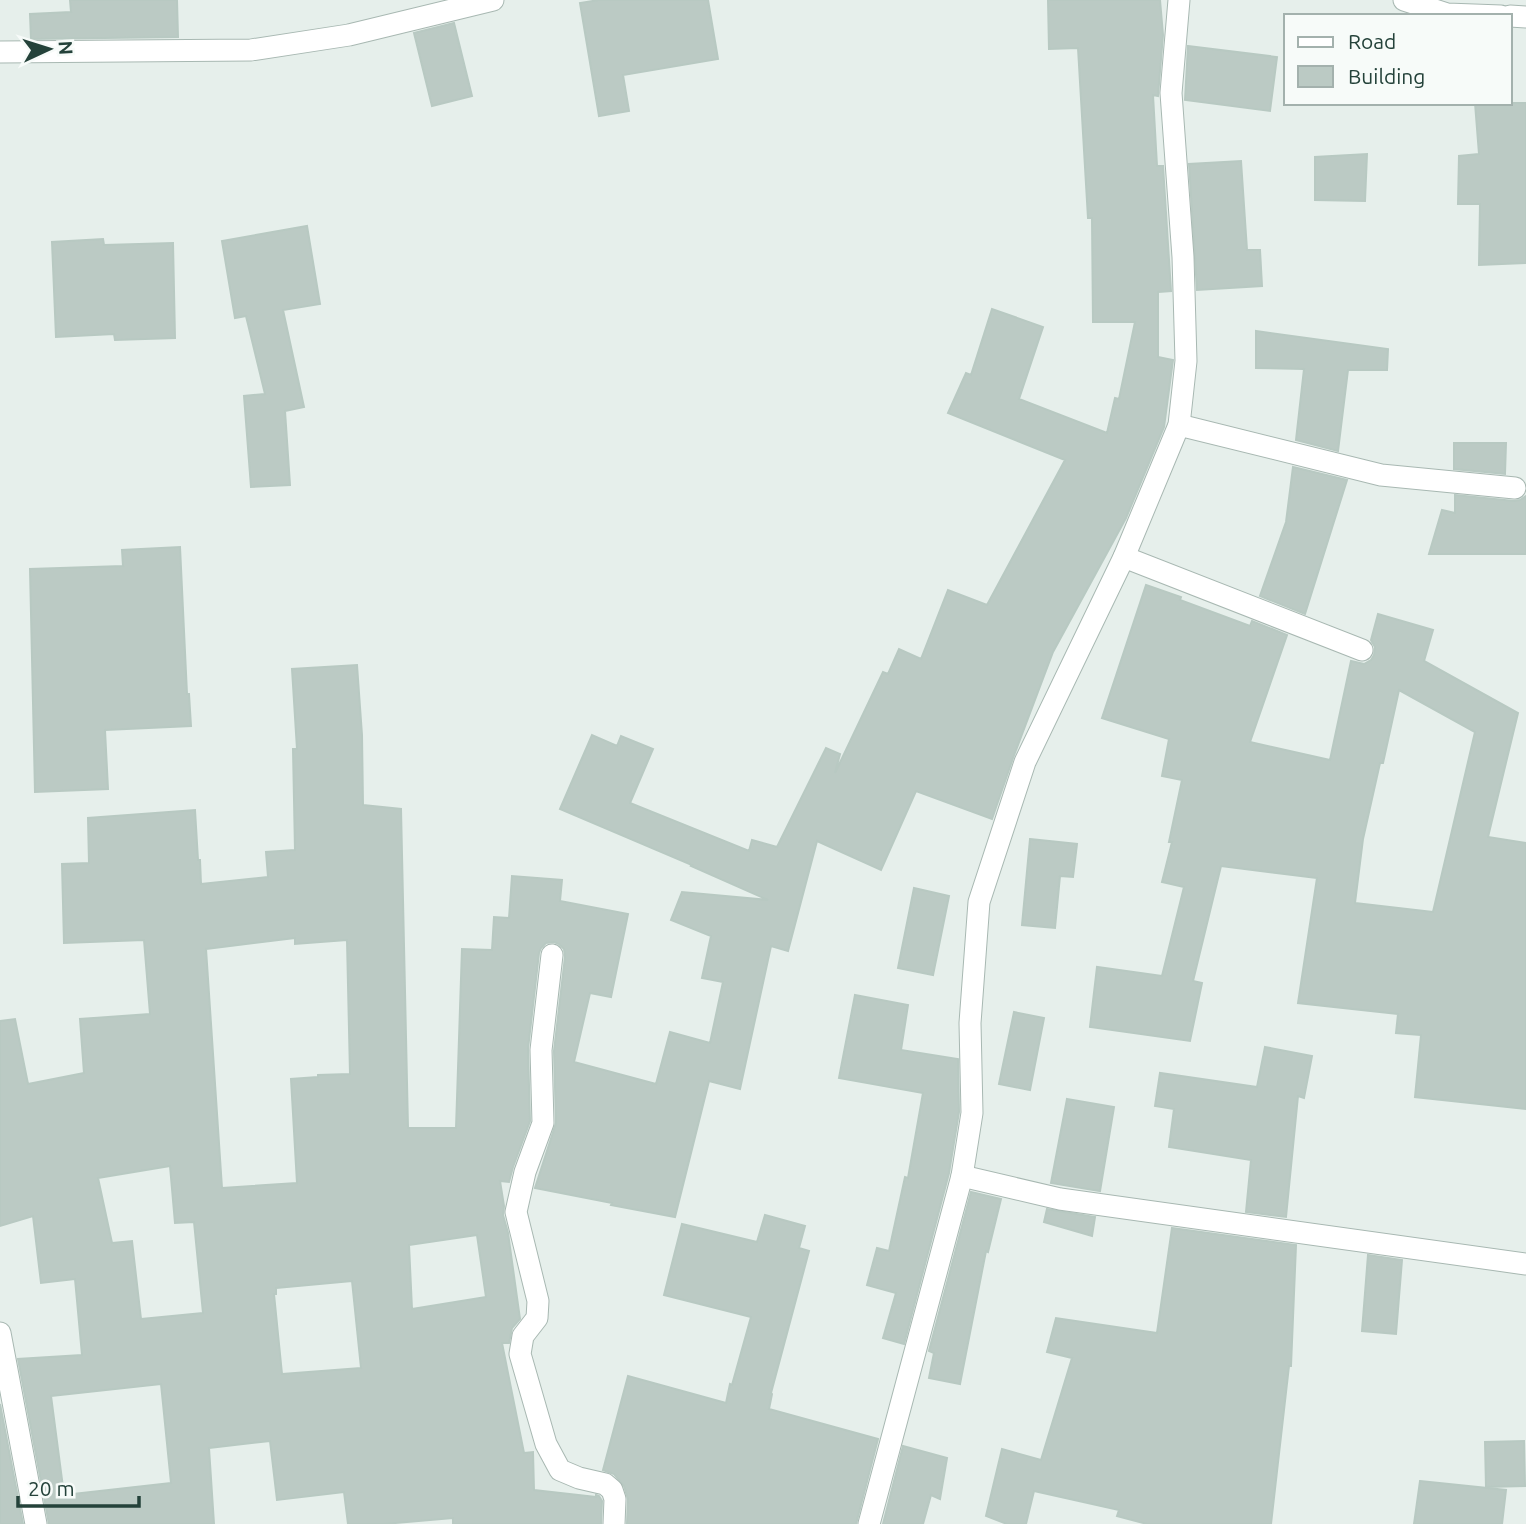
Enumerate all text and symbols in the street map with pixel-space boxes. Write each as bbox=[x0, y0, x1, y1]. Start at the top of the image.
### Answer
north arrow bbox=[14, 14, 84, 84]
legend bbox=[1284, 14, 1512, 105]
text: Road bbox=[1348, 29, 1396, 53]
text: N bbox=[54, 40, 77, 56]
text: Building bbox=[1348, 64, 1425, 88]
scale bar bbox=[18, 1464, 138, 1508]
text: 20 m bbox=[28, 1476, 75, 1500]

